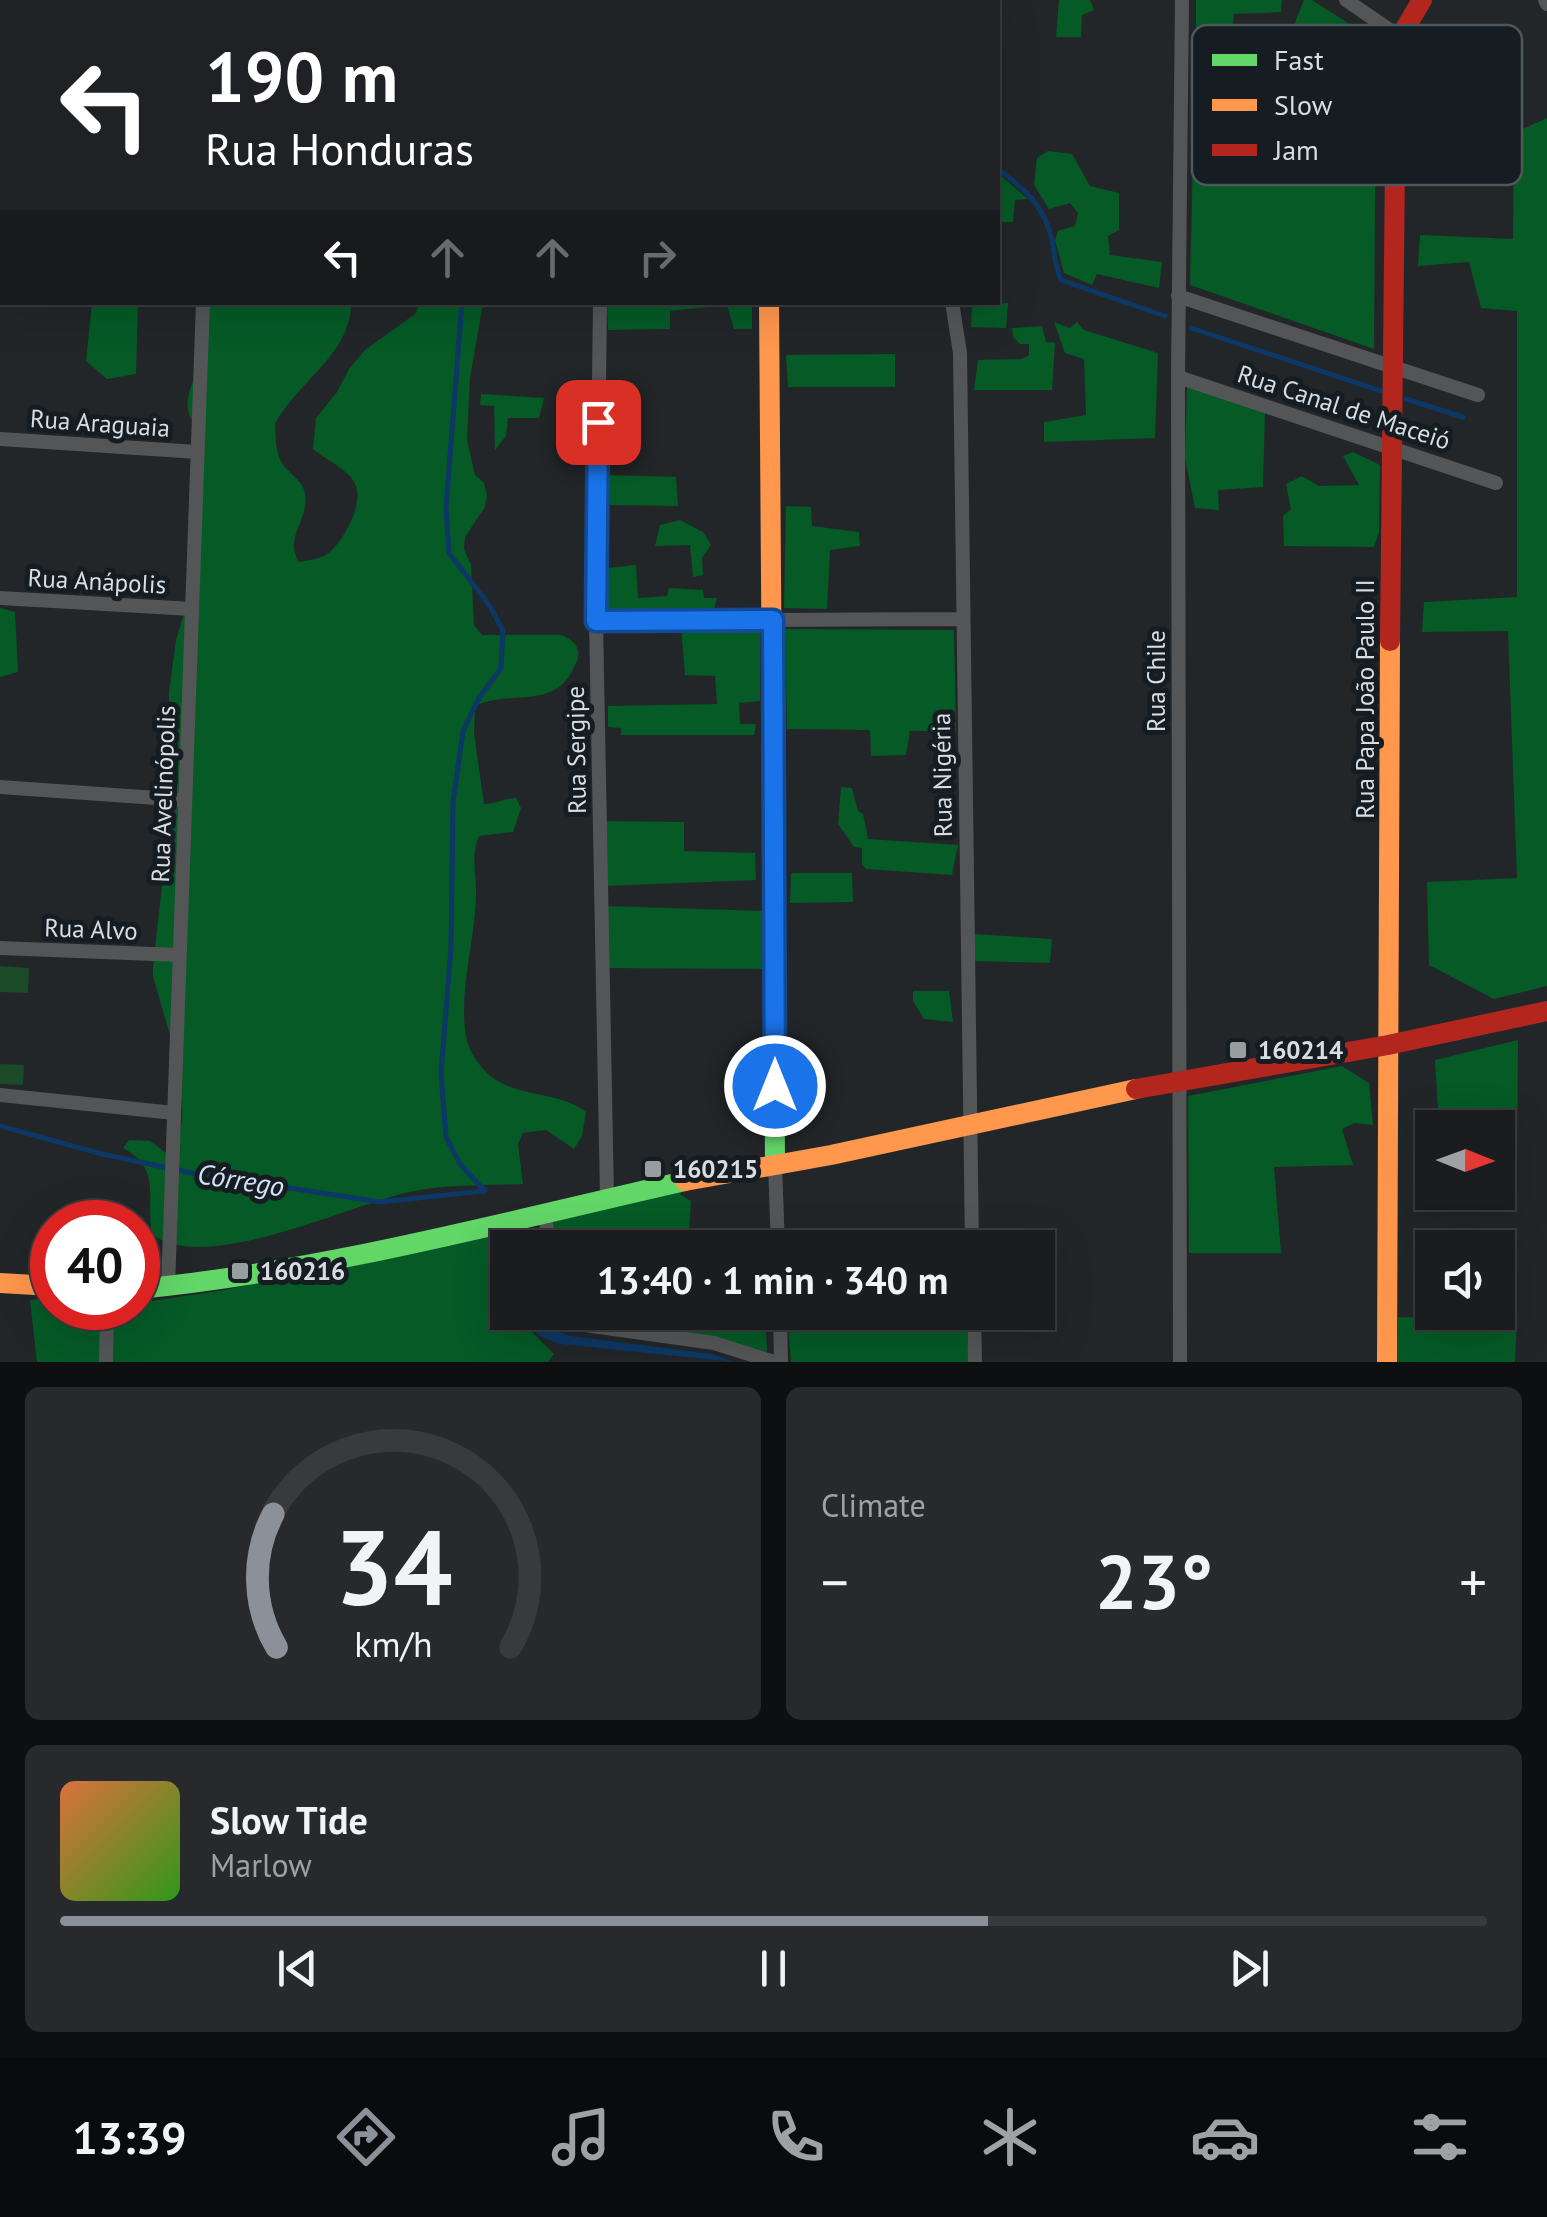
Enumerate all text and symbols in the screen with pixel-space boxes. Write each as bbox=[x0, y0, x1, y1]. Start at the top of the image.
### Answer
legend bbox=[1192, 25, 1522, 185]
text: 190 m bbox=[205, 31, 398, 121]
icon: left bbox=[40, 40, 170, 170]
text: Fast bbox=[1274, 41, 1324, 78]
text: Slow bbox=[1274, 86, 1333, 123]
text: Rua Honduras bbox=[205, 119, 474, 177]
text: Jam bbox=[1273, 131, 1319, 168]
icon: left bbox=[315, 230, 370, 285]
icon: ahead bbox=[420, 230, 475, 285]
icon: ahead bbox=[525, 230, 580, 285]
icon: right bbox=[630, 230, 685, 285]
street label: Rua Canal de Maceió bbox=[1233, 357, 1455, 457]
pin bbox=[556, 380, 641, 465]
icon: arrive bbox=[571, 395, 626, 450]
street label: Rua Araguaia bbox=[29, 402, 171, 444]
street label: Rua Anápolis bbox=[27, 561, 167, 601]
street label: Rua Papa João Paulo II bbox=[1349, 579, 1381, 819]
street label: Rua Chile bbox=[1140, 630, 1172, 732]
street label: Rua Sergipe bbox=[559, 686, 593, 814]
street label: Rua Avelinópolis bbox=[144, 705, 182, 883]
street label: Rua Nigéria bbox=[925, 713, 959, 837]
street label: Rua Alvo bbox=[44, 911, 138, 947]
position arrow bbox=[723, 1034, 827, 1138]
place label: 160214 bbox=[1258, 1034, 1343, 1066]
marker: 160214 bbox=[1227, 1039, 1249, 1061]
north arrow bbox=[1415, 1110, 1515, 1210]
map controls bbox=[1415, 1110, 1515, 1330]
place label: 160215 bbox=[673, 1153, 758, 1185]
water label: Córrego bbox=[195, 1154, 287, 1205]
marker: 160215 bbox=[642, 1158, 664, 1180]
speed limit sign: 40 bbox=[30, 1200, 160, 1330]
button: sound bbox=[1415, 1230, 1515, 1330]
place label: 160216 bbox=[260, 1255, 345, 1287]
text: 13:40 · 1 min · 340 m bbox=[597, 1255, 948, 1304]
marker: 160216 bbox=[229, 1260, 251, 1282]
text: Climate bbox=[821, 1484, 926, 1526]
text: 34 bbox=[334, 1499, 452, 1634]
text: 23° bbox=[1095, 1533, 1213, 1630]
text: − bbox=[821, 1546, 849, 1617]
text: + bbox=[1459, 1546, 1487, 1617]
text: km/h bbox=[354, 1621, 432, 1667]
text: Slow Tide bbox=[210, 1795, 368, 1844]
text: Marlow bbox=[210, 1844, 312, 1886]
icon: previous bbox=[270, 1941, 325, 1996]
icon: pause bbox=[746, 1941, 801, 1996]
icon: next bbox=[1222, 1941, 1277, 1996]
icon: directions bbox=[331, 2102, 401, 2172]
icon: music bbox=[546, 2102, 616, 2172]
icon: phone bbox=[761, 2102, 831, 2172]
icon: climate bbox=[975, 2102, 1045, 2172]
icon: car bbox=[1190, 2102, 1260, 2172]
icon: filters bbox=[1405, 2102, 1475, 2172]
text: 13:39 bbox=[72, 2108, 187, 2166]

